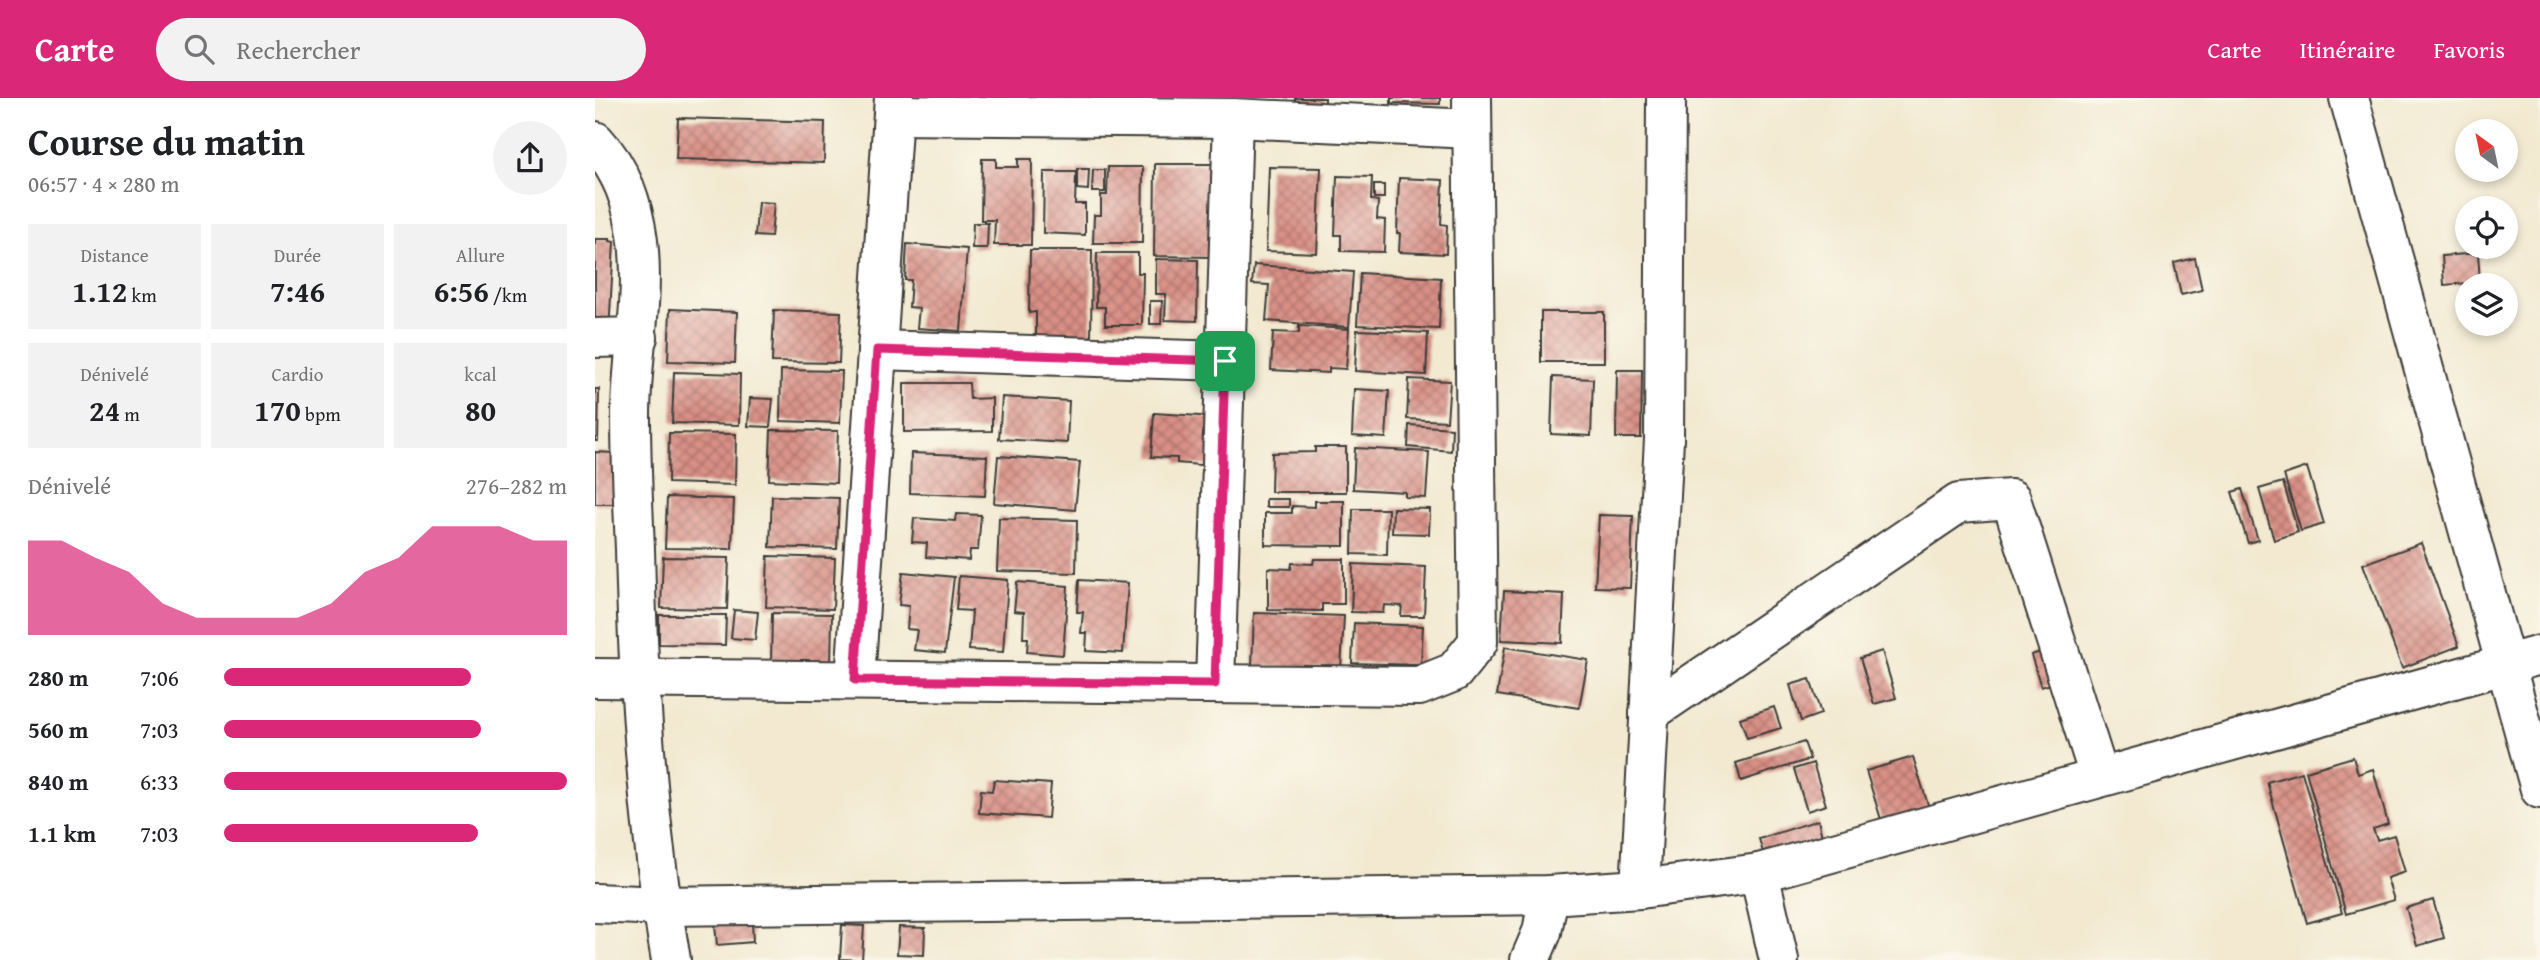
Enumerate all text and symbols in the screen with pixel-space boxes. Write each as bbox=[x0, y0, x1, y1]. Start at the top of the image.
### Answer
search box bbox=[156, 18, 646, 81]
text: Carte bbox=[35, 25, 114, 73]
icon: search bbox=[180, 30, 218, 68]
text: Rechercher bbox=[236, 30, 361, 69]
text: Carte bbox=[2208, 32, 2262, 67]
text: Itinéraire bbox=[2300, 32, 2395, 67]
text: Favoris bbox=[2433, 32, 2505, 67]
text: Course du matin bbox=[28, 113, 305, 169]
north arrow bbox=[2455, 119, 2518, 182]
map controls bbox=[2455, 119, 2518, 336]
button: share bbox=[493, 121, 567, 195]
text: 06:57 · 4 × 280 m bbox=[28, 167, 180, 200]
button: locate bbox=[2455, 196, 2518, 259]
text: Distance bbox=[80, 241, 149, 269]
text: Durée bbox=[274, 241, 321, 269]
text: Allure bbox=[456, 241, 505, 269]
text: 1.12 bbox=[72, 269, 127, 313]
text: 7:46 bbox=[270, 269, 325, 313]
text: 6:56 bbox=[434, 269, 489, 313]
button: layers bbox=[2455, 273, 2518, 336]
text: km bbox=[127, 281, 157, 309]
text: /km bbox=[489, 281, 527, 309]
pin bbox=[1195, 331, 1255, 391]
icon: arrive bbox=[1206, 342, 1244, 380]
text: Dénivelé bbox=[80, 360, 149, 388]
text: Cardio bbox=[271, 360, 324, 388]
text: kcal bbox=[464, 360, 497, 388]
text: 24 bbox=[89, 388, 120, 432]
text: 170 bbox=[254, 388, 301, 432]
text: 80 bbox=[465, 388, 496, 432]
text: m bbox=[120, 400, 140, 428]
text: bpm bbox=[301, 400, 341, 428]
text: Dénivelé bbox=[28, 469, 111, 502]
text: 276–282 m bbox=[466, 469, 567, 502]
text: 280 m bbox=[28, 661, 89, 694]
text: 7:06 bbox=[140, 661, 179, 694]
text: 560 m bbox=[28, 713, 89, 746]
text: 7:03 bbox=[140, 713, 179, 746]
text: 840 m bbox=[28, 765, 89, 798]
text: 6:33 bbox=[140, 765, 179, 798]
text: 1.1 km bbox=[28, 817, 96, 850]
text: 7:03 bbox=[140, 817, 179, 850]

